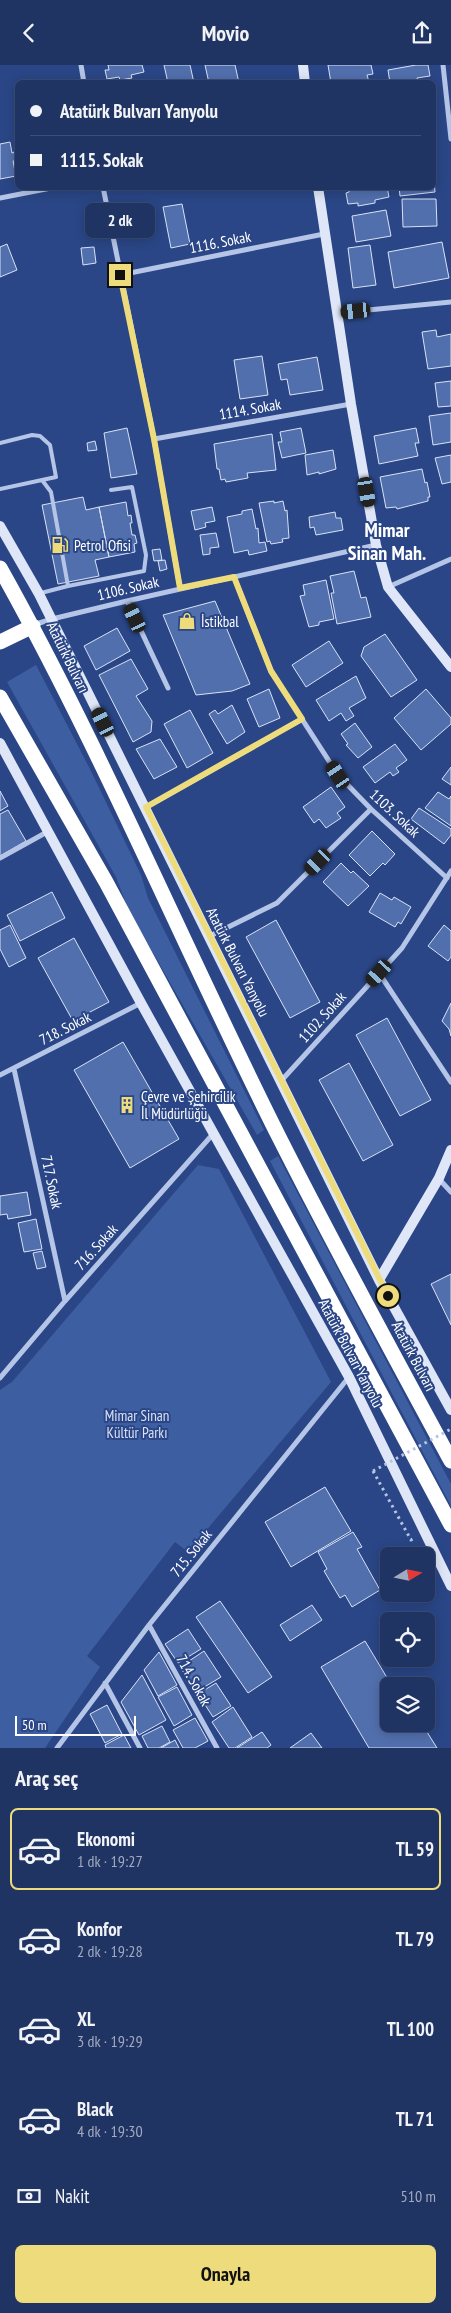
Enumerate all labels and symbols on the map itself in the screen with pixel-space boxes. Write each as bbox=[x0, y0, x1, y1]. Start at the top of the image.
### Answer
callout: 2 dk bbox=[85, 203, 155, 237]
street label: 1116. Sokak bbox=[188, 227, 253, 257]
route end bbox=[109, 264, 131, 286]
car bbox=[340, 302, 371, 320]
street label: 1114. Sokak bbox=[218, 394, 283, 424]
car bbox=[357, 476, 376, 508]
district label: Mimar Sinan Mah. bbox=[348, 517, 426, 566]
fuel station icon: Petrol Ofisi bbox=[50, 535, 70, 555]
place label: Petrol Ofisi bbox=[74, 536, 131, 555]
street label: 1106. Sokak bbox=[95, 572, 161, 604]
car bbox=[121, 601, 148, 635]
shop icon: İstikbal bbox=[177, 611, 197, 631]
place label: İstikbal bbox=[201, 612, 239, 631]
street label: Atatürk Bulvarı bbox=[43, 618, 93, 696]
car bbox=[89, 705, 116, 739]
car bbox=[323, 758, 352, 792]
street label: 1103. Sokak bbox=[366, 785, 424, 841]
car bbox=[302, 846, 333, 878]
street label: Atatürk Bulvarı Yanyolu bbox=[202, 904, 274, 1020]
car bbox=[363, 957, 394, 989]
street label: 1102. Sokak bbox=[294, 987, 350, 1047]
street label: 718. Sokak bbox=[36, 1007, 94, 1049]
place label: Çevre ve Şehircilik İl Müdürlüğü bbox=[141, 1087, 236, 1123]
building icon: Çevre ve Şehircilik İl Müdürlüğü bbox=[117, 1095, 137, 1115]
street label: 717. Sokak bbox=[37, 1153, 67, 1211]
street label: 716. Sokak bbox=[70, 1220, 122, 1274]
route start bbox=[377, 1285, 399, 1307]
street label: Atatürk Bulvarı Yanyolu bbox=[314, 1296, 388, 1410]
street label: Atatürk Bulvarı bbox=[388, 1318, 440, 1394]
park label: Mimar Sinan Kültür Parkı bbox=[105, 1406, 169, 1442]
street label: 715. Sokak bbox=[166, 1525, 216, 1581]
north arrow bbox=[380, 1547, 435, 1603]
street label: 714. Sokak bbox=[172, 1651, 216, 1709]
scale bar bbox=[15, 1713, 136, 1736]

